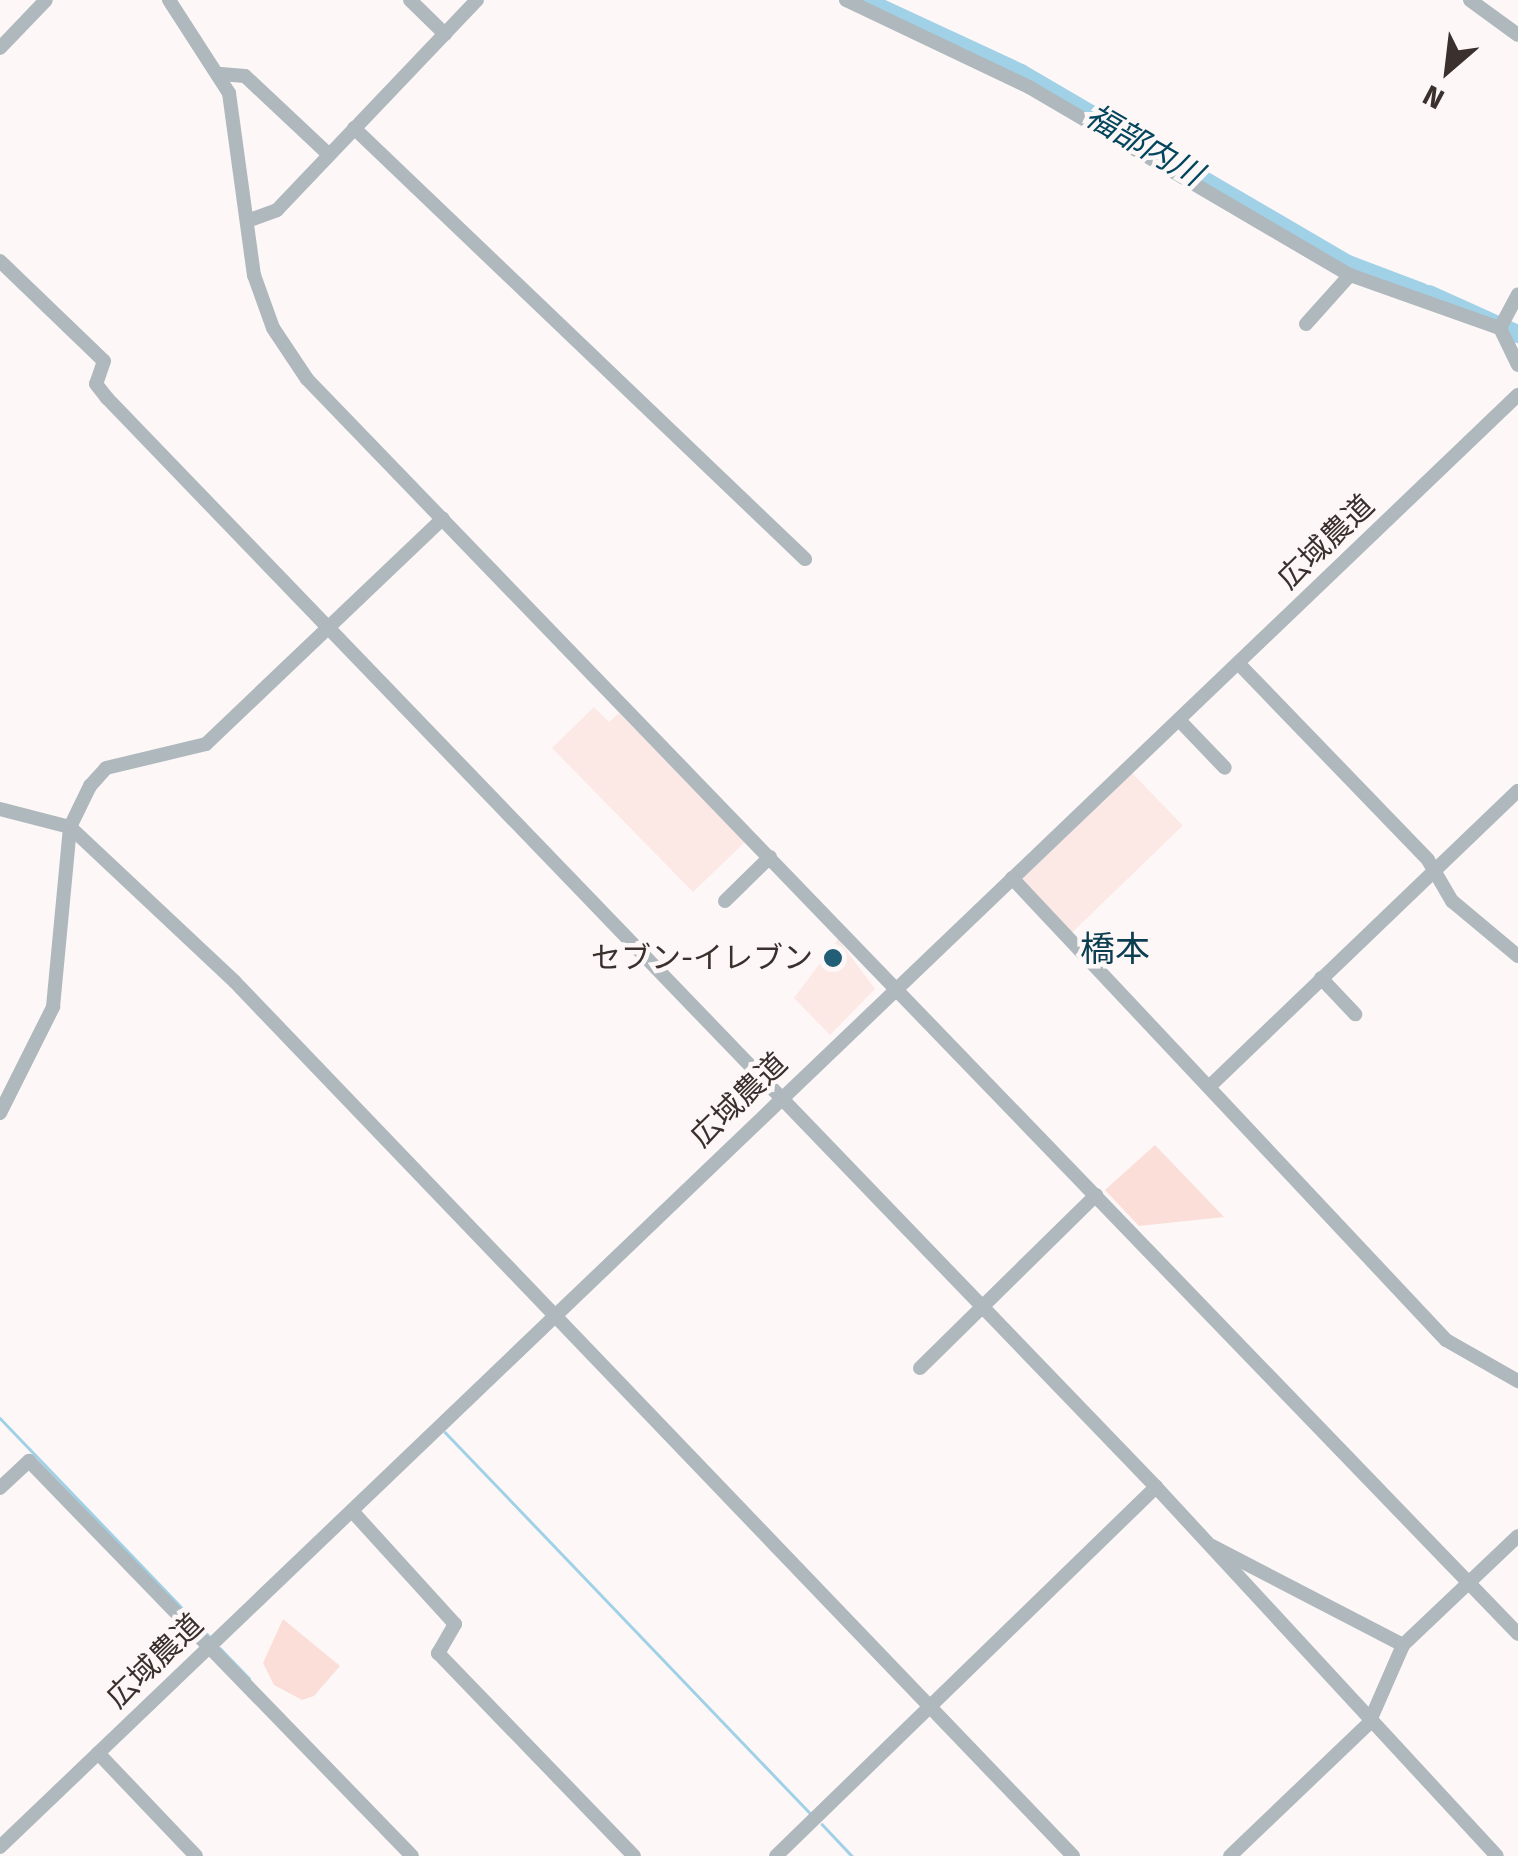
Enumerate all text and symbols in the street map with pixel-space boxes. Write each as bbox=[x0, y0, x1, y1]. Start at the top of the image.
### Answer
north arrow bbox=[1398, 20, 1498, 120]
text: N bbox=[1418, 78, 1450, 116]
water label: 福部内川 bbox=[1079, 96, 1209, 194]
street label: 広域農道 bbox=[1270, 487, 1382, 597]
district label: 橋本 bbox=[1080, 928, 1150, 970]
place label: セブン-イレブン bbox=[591, 940, 813, 976]
marker: セブン-イレブン bbox=[822, 947, 844, 969]
street label: 広域農道 bbox=[683, 1045, 795, 1155]
street label: 広域農道 bbox=[99, 1606, 211, 1716]

